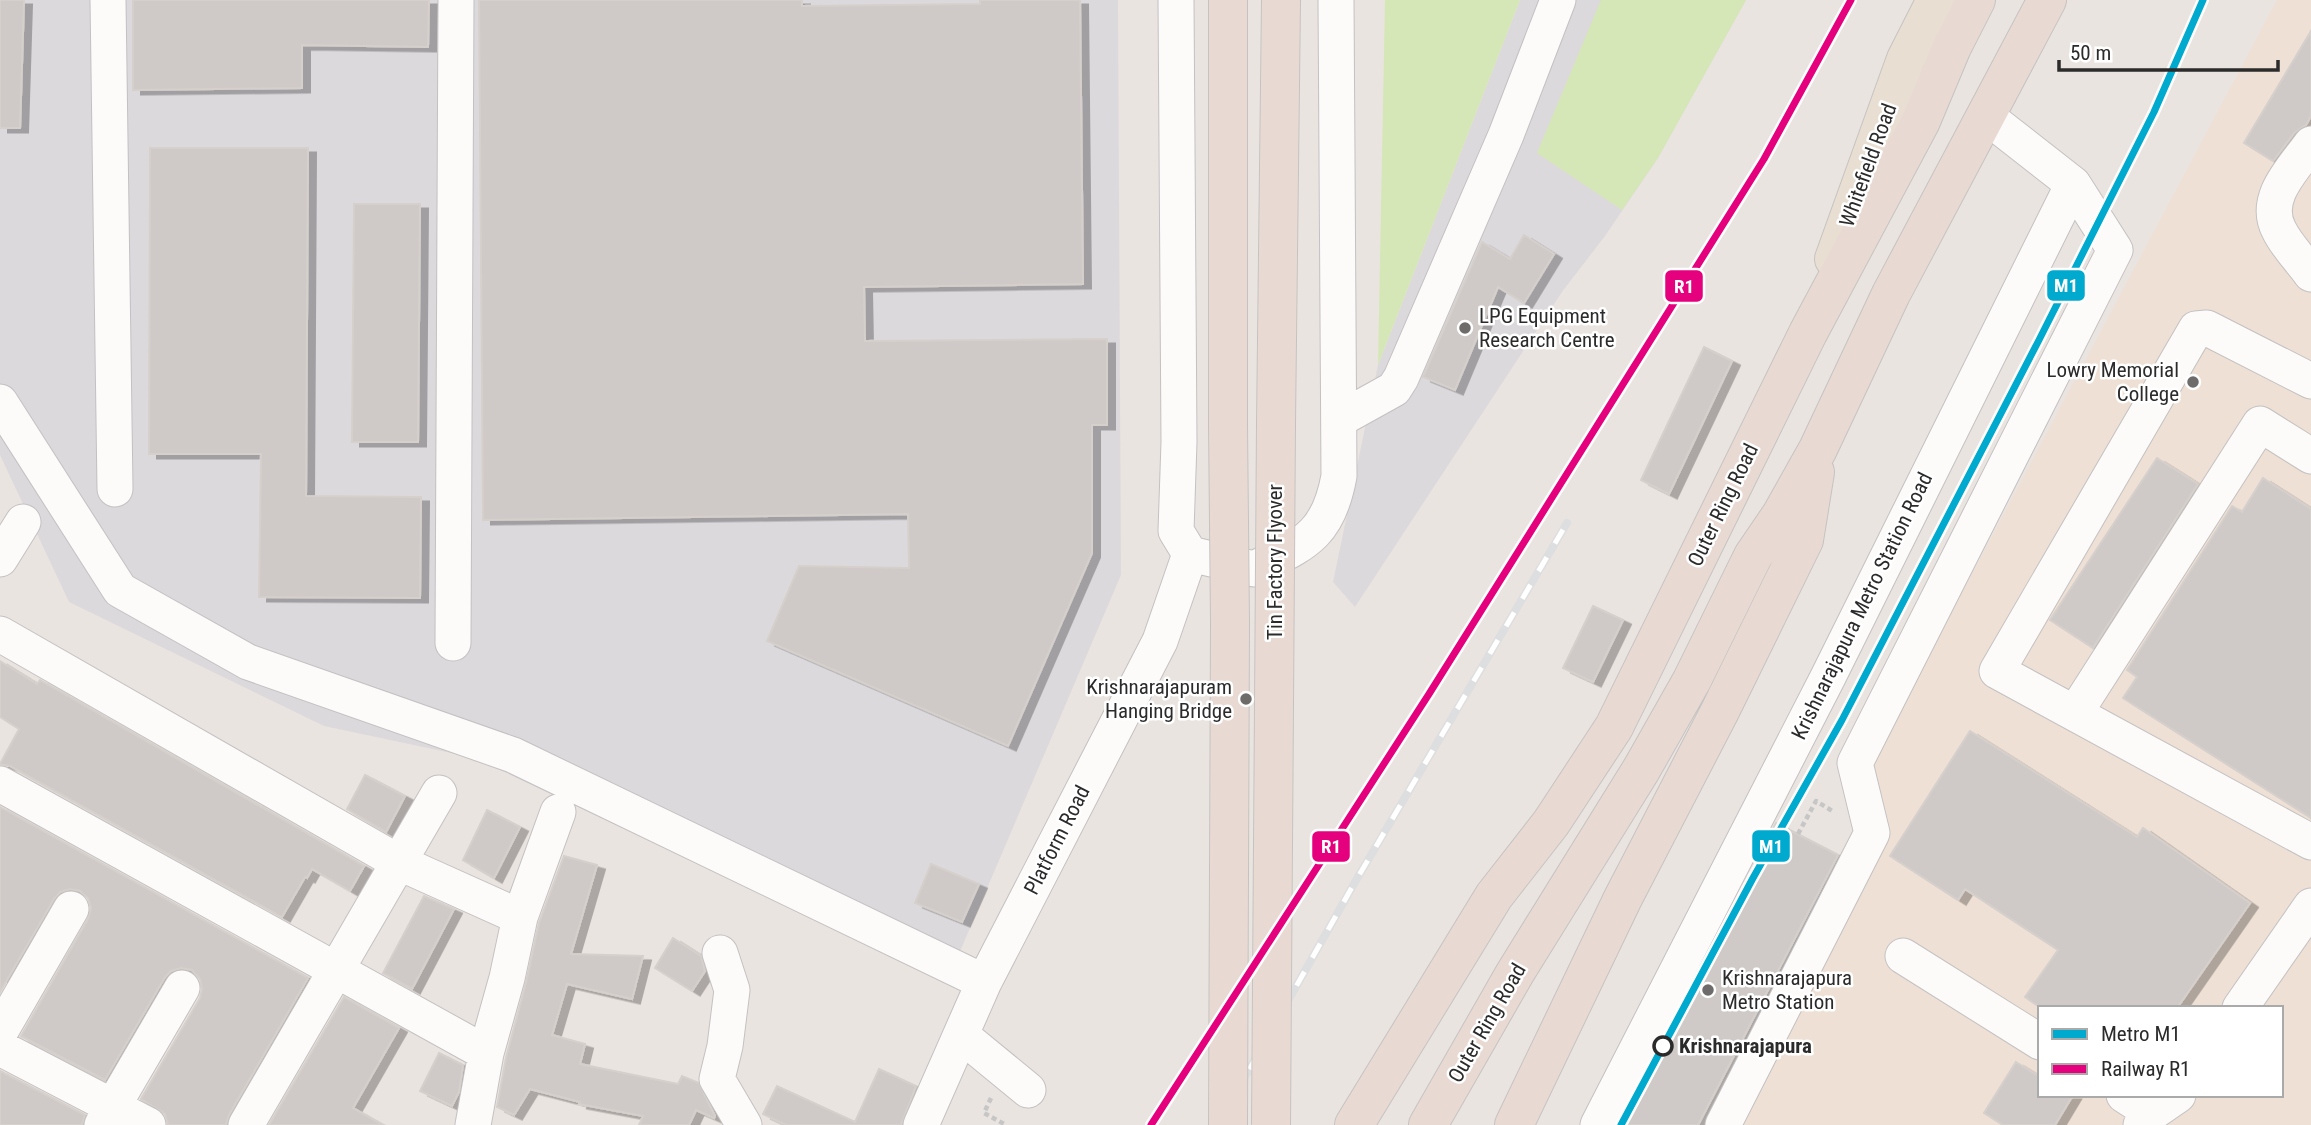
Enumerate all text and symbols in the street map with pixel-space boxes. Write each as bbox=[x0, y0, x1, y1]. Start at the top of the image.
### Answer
scale bar bbox=[2059, 28, 2278, 72]
text: 50 m bbox=[2070, 41, 2111, 65]
street label: Whitefield Road bbox=[1835, 100, 1901, 230]
line badge: R1 bbox=[1664, 269, 1704, 303]
line badge: M1 bbox=[2046, 269, 2086, 302]
text: M1 bbox=[2054, 274, 2078, 297]
text: R1 bbox=[1674, 275, 1694, 298]
place label: LPG Equipment Research Centre bbox=[1479, 304, 1615, 352]
marker: LPG Equipment Research Centre bbox=[1457, 320, 1473, 336]
place label: Lowry Memorial College bbox=[2047, 358, 2179, 406]
marker: Lowry Memorial College bbox=[2185, 374, 2201, 390]
street label: Outer Ring Road bbox=[1683, 440, 1763, 570]
street label: Krishnarajapura Metro Station Road bbox=[1787, 469, 1937, 743]
street label: Tin Factory Flyover bbox=[1263, 484, 1287, 640]
place label: Krishnarajapuram Hanging Bridge bbox=[1086, 675, 1232, 723]
marker: Krishnarajapuram Hanging Bridge bbox=[1238, 691, 1254, 707]
street label: Platform Road bbox=[1019, 781, 1095, 899]
line badge: M1 bbox=[1751, 829, 1791, 863]
line badge: R1 bbox=[1311, 830, 1351, 863]
text: R1 bbox=[1321, 835, 1341, 858]
text: M1 bbox=[1759, 835, 1783, 858]
street label: Outer Ring Road bbox=[1443, 959, 1531, 1087]
place label: Krishnarajapura Metro Station bbox=[1722, 966, 1852, 1014]
marker: Krishnarajapura Metro Station bbox=[1700, 982, 1716, 998]
legend bbox=[2038, 1006, 2283, 1097]
text: Metro M1 bbox=[2101, 1022, 2181, 1046]
place label: Krishnarajapura bbox=[1679, 1034, 1812, 1058]
marker: Krishnarajapura bbox=[1653, 1036, 1673, 1056]
text: Railway R1 bbox=[2101, 1057, 2190, 1081]

